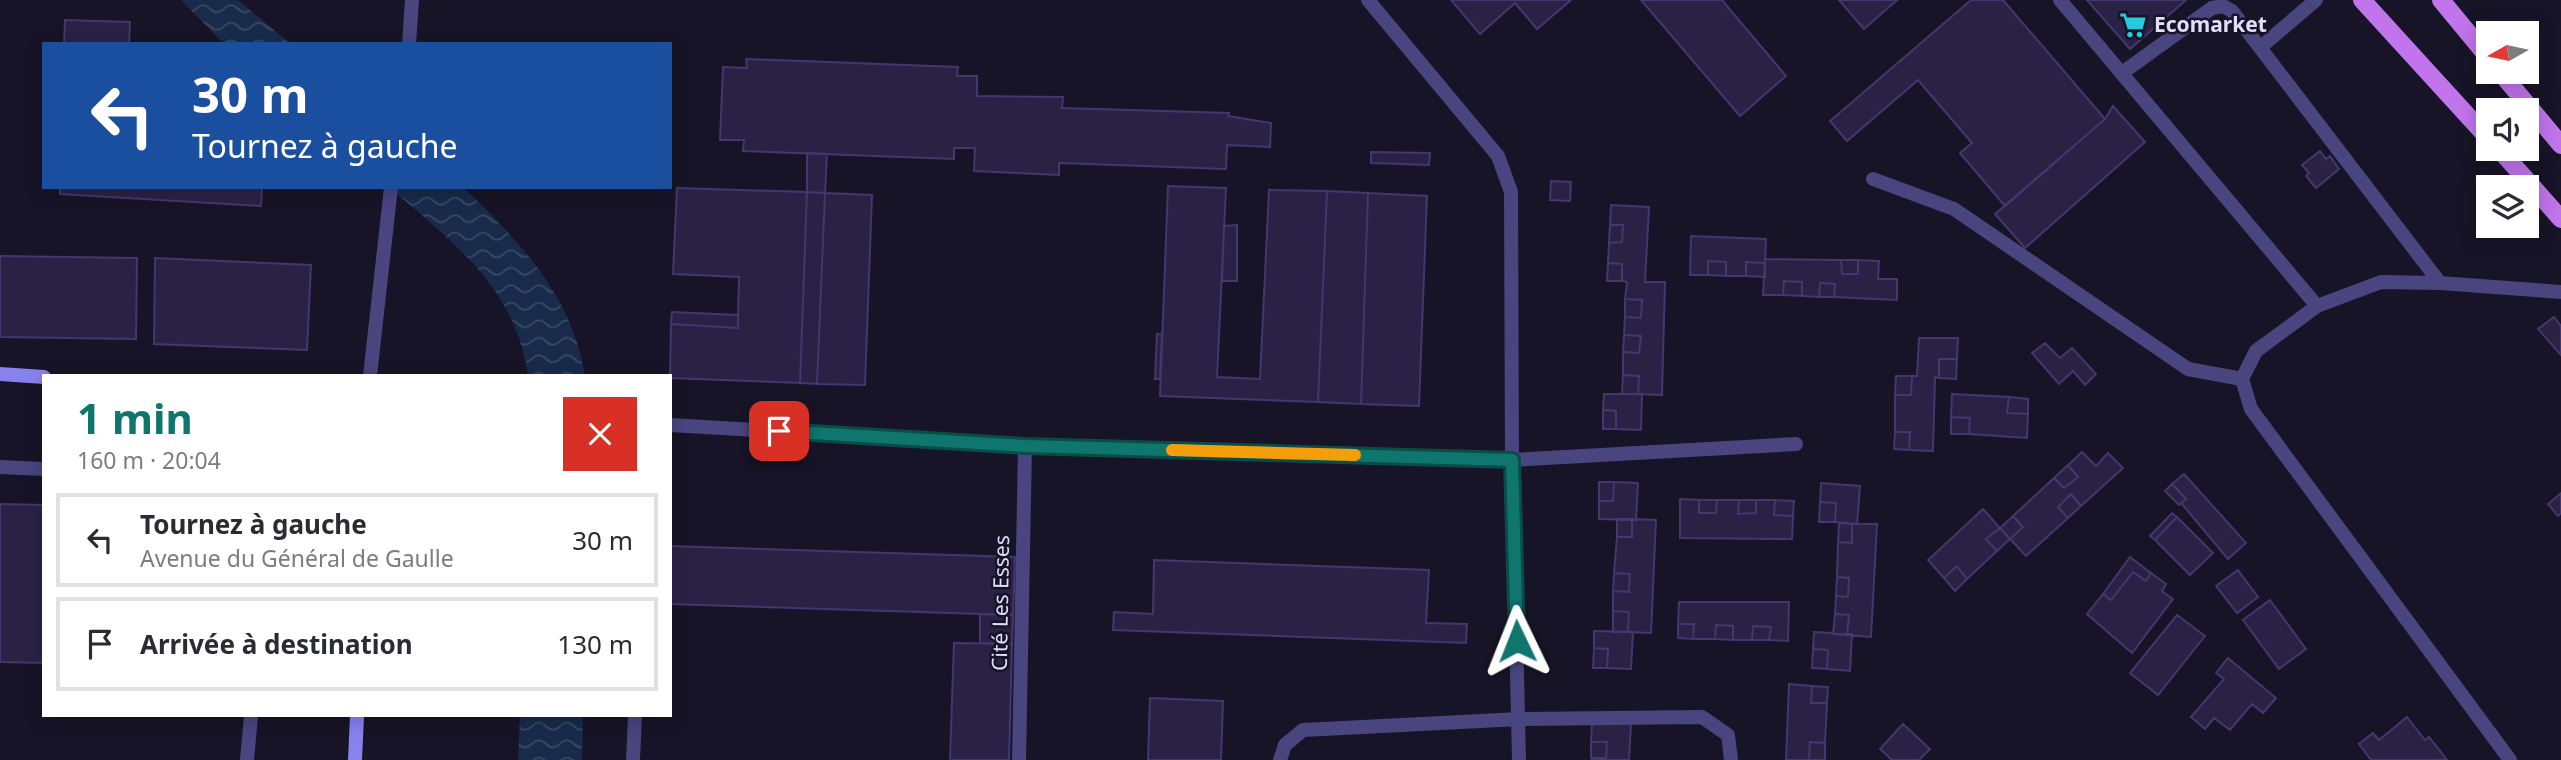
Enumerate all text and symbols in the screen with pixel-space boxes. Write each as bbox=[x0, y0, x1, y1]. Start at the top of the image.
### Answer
supermarket icon: Ecomarket bbox=[2118, 10, 2148, 40]
place label: Ecomarket bbox=[2154, 10, 2267, 38]
north arrow bbox=[2476, 21, 2539, 84]
map controls bbox=[2476, 21, 2539, 238]
text: 30 m bbox=[192, 61, 309, 127]
icon: left bbox=[77, 70, 168, 161]
button: sound bbox=[2476, 98, 2539, 161]
text: Tournez à gauche bbox=[192, 124, 458, 167]
button: layers bbox=[2476, 175, 2539, 238]
text: 1 min bbox=[77, 389, 193, 446]
button: close bbox=[563, 397, 637, 471]
pin bbox=[749, 401, 809, 461]
icon: arrive bbox=[760, 412, 798, 450]
text: 160 m · 20:04 bbox=[77, 444, 221, 476]
text: Tournez à gauche bbox=[140, 506, 367, 542]
icon: left bbox=[81, 521, 119, 559]
text: 30 m bbox=[572, 522, 633, 558]
street label: Cité Les Esses bbox=[985, 535, 1015, 671]
text: Avenue du Général de Gaulle bbox=[140, 542, 454, 574]
position arrow bbox=[1480, 604, 1554, 678]
icon: arrive bbox=[81, 625, 119, 663]
text: Arrivée à destination bbox=[140, 626, 413, 662]
text: 130 m bbox=[557, 626, 633, 662]

